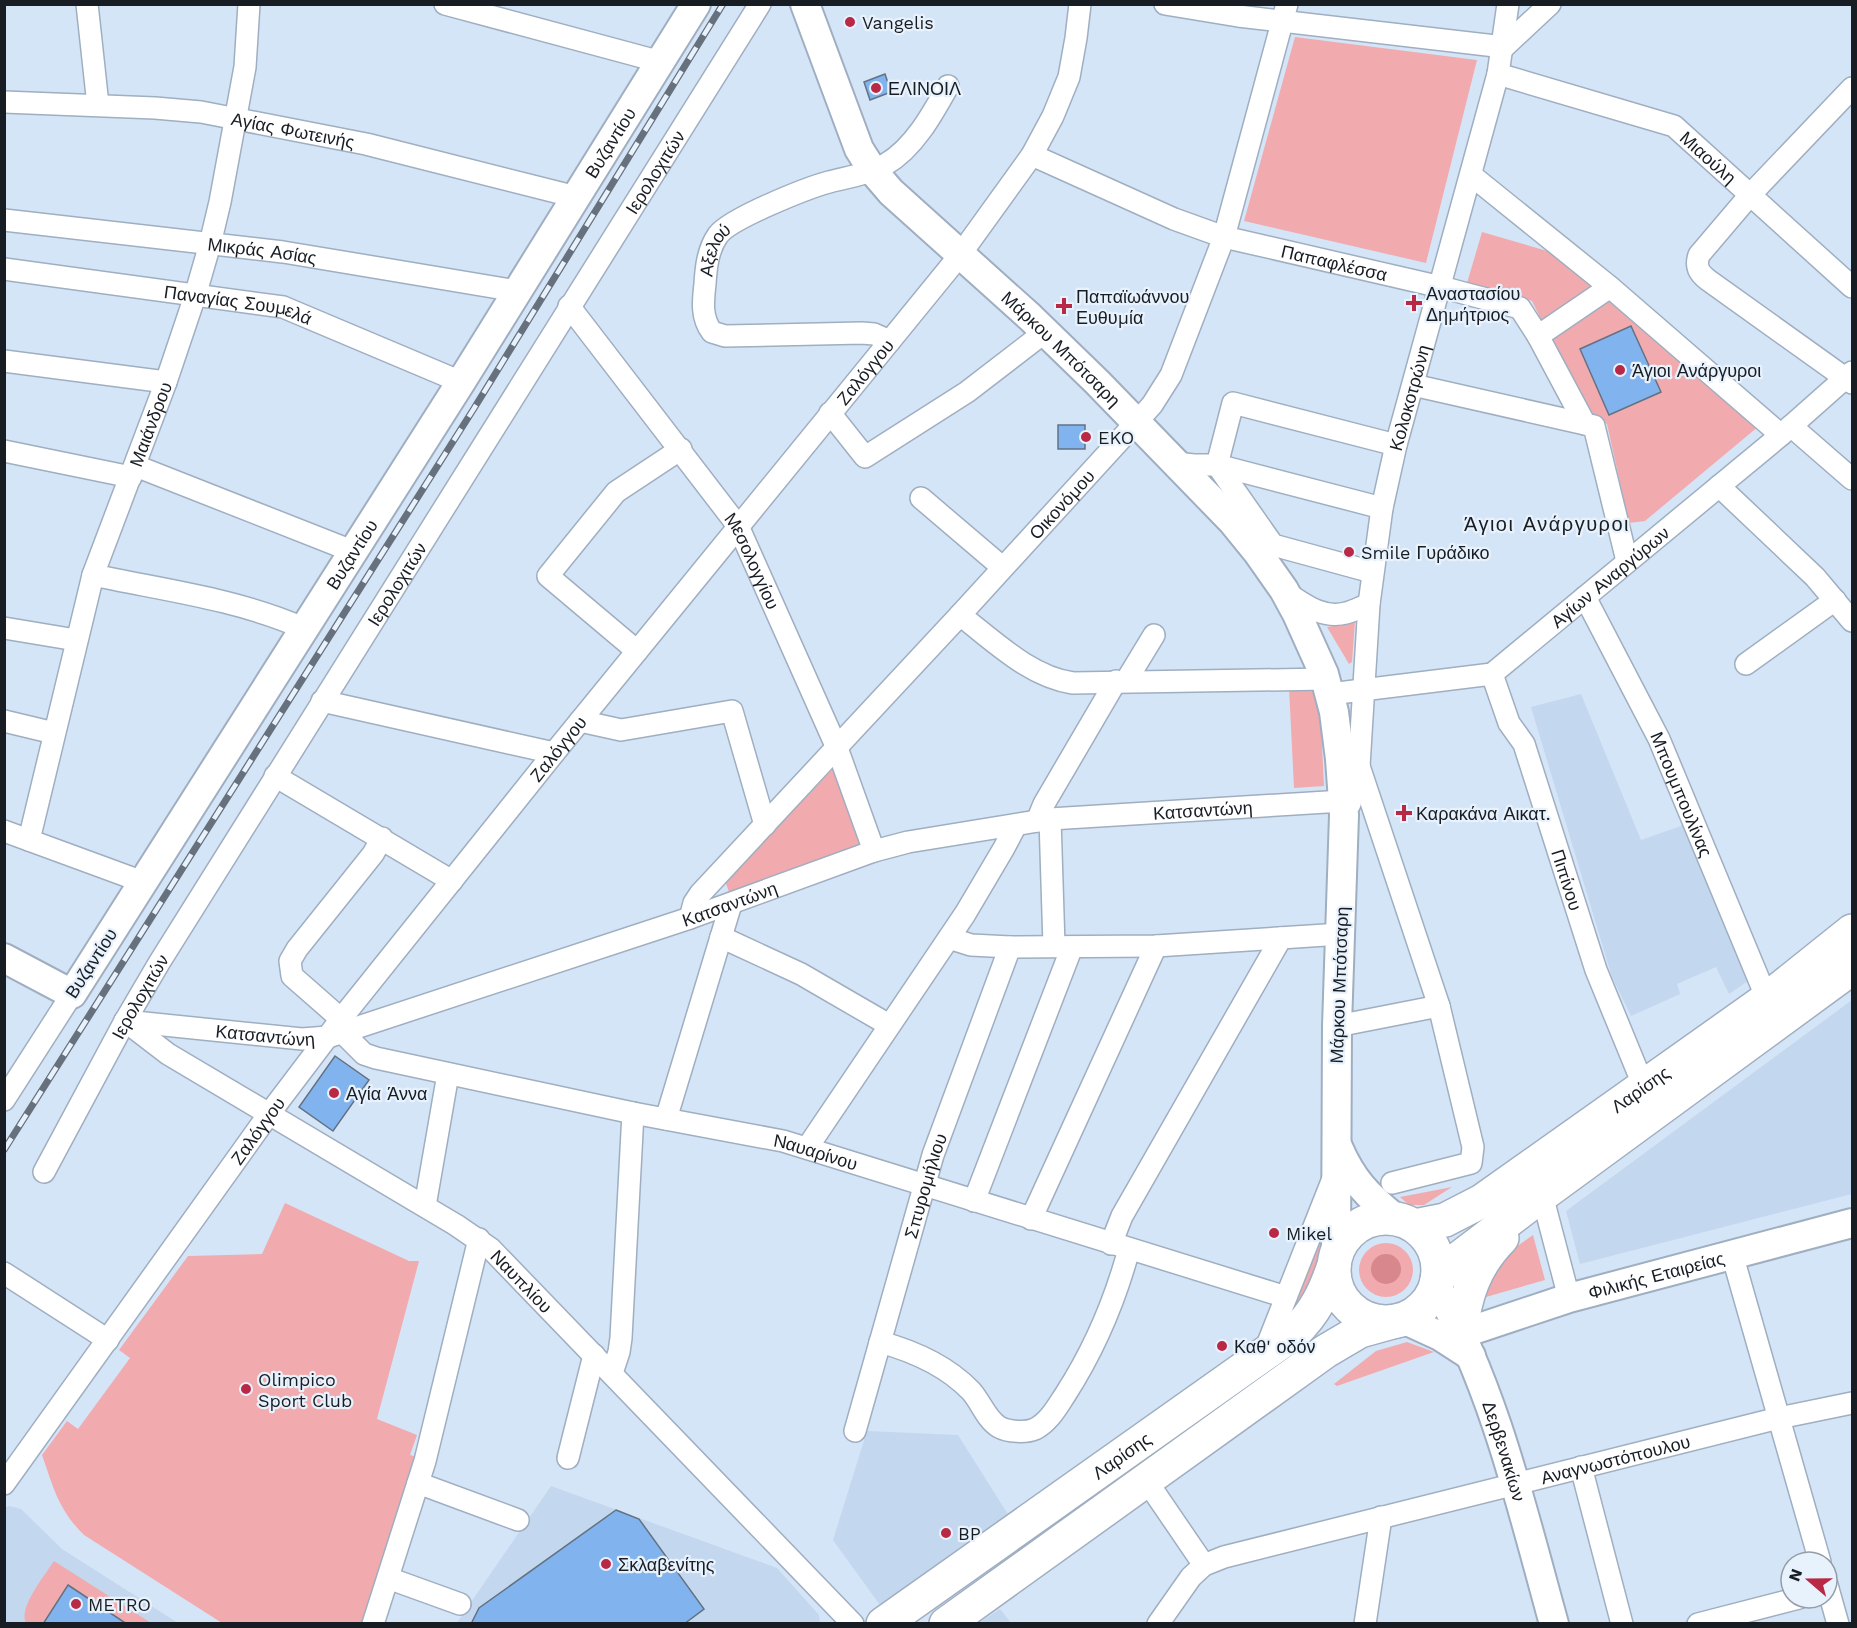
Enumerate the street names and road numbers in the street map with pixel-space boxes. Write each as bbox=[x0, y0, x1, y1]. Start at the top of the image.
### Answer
street label: Βυζαντίου bbox=[580, 104, 640, 182]
street label: Αγίας Φωτεινής bbox=[230, 108, 357, 152]
street label: Ιερολοχιτών bbox=[621, 126, 689, 218]
street label: Μιαούλη bbox=[1676, 126, 1741, 188]
street label: Αξελού bbox=[695, 218, 734, 278]
street label: Μικράς Ασίας bbox=[207, 233, 319, 268]
street label: Παπαφλέσσα bbox=[1279, 240, 1389, 285]
street label: Παναγίας Σουμελά bbox=[163, 280, 315, 329]
street label: Μάρκου Μπότσαρη bbox=[998, 286, 1125, 411]
street label: Ζαλόγγου bbox=[832, 335, 898, 409]
street label: Κολοκοτρώνη bbox=[1384, 342, 1434, 453]
street label: Μαιάνδρου bbox=[125, 379, 176, 469]
street label: Οικονόμου bbox=[1024, 465, 1098, 543]
street label: Μεσολογγίου bbox=[721, 508, 784, 612]
street label: Βυζαντίου bbox=[321, 515, 382, 593]
street label: Αγίων Αναργύρων bbox=[1546, 522, 1673, 632]
street label: Ιερολοχιτών bbox=[363, 538, 431, 630]
street label: Ζαλόγγου bbox=[525, 712, 591, 785]
street label: Μπουμπουλίνας bbox=[1647, 729, 1717, 860]
street label: Κατσαντώνη bbox=[1153, 796, 1253, 823]
street label: Πιπίνου bbox=[1548, 846, 1587, 913]
street label: Κατσαντώνη bbox=[679, 877, 780, 930]
street label: Μάρκου Μπότσαρη bbox=[1326, 906, 1352, 1064]
street label: Βυζαντίου bbox=[61, 924, 121, 1002]
street label: Ιερολοχιτών bbox=[107, 950, 173, 1042]
street label: Κατσαντώνη bbox=[215, 1020, 316, 1050]
street label: Λαρίσης bbox=[1607, 1061, 1674, 1117]
street label: Ζαλόγγου bbox=[226, 1093, 289, 1168]
street label: Ναυαρίνου bbox=[772, 1129, 860, 1174]
street label: Σπυρομήλιου bbox=[899, 1130, 951, 1241]
street label: Ναυπλίου bbox=[487, 1245, 557, 1317]
street label: Φιλικής Εταιρείας bbox=[1586, 1247, 1727, 1303]
street label: Δερβενακίων bbox=[1479, 1398, 1530, 1504]
street label: Λαρίσης bbox=[1088, 1427, 1155, 1483]
street label: Αναγνωστόπουλου bbox=[1538, 1430, 1692, 1488]

